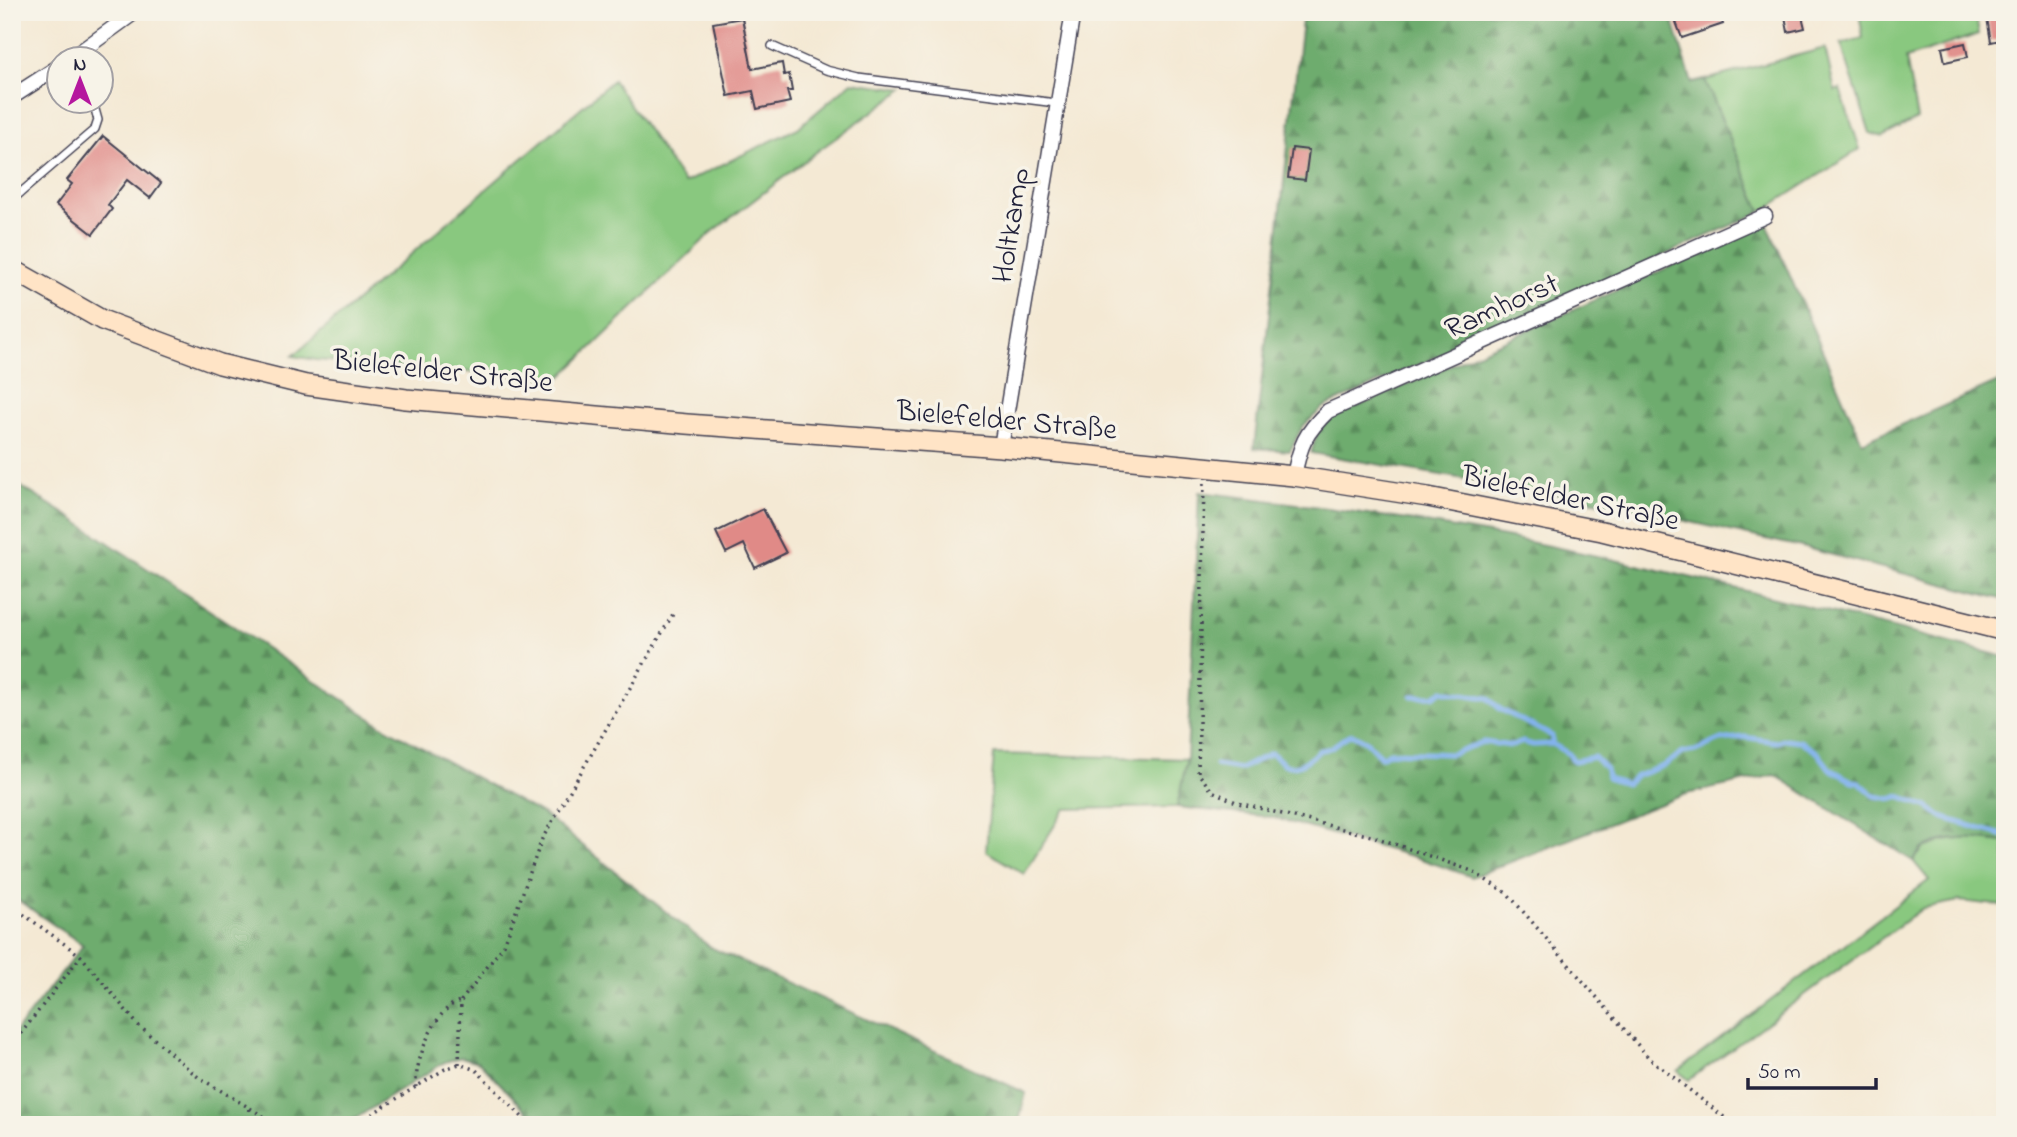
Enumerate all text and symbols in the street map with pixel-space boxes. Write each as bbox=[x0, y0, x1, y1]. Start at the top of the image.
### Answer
north arrow bbox=[46, 46, 116, 116]
text: N bbox=[74, 52, 87, 79]
street label: Holtkamp bbox=[982, 165, 1044, 286]
street label: Ramhorst bbox=[1438, 263, 1566, 352]
street label: Bielefelder Straße bbox=[330, 339, 555, 406]
street label: Bielefelder Straße bbox=[894, 390, 1119, 454]
street label: Bielefelder Straße bbox=[1457, 455, 1684, 545]
scale bar bbox=[1748, 1046, 1875, 1090]
text: 50 m bbox=[1758, 1058, 1801, 1088]

